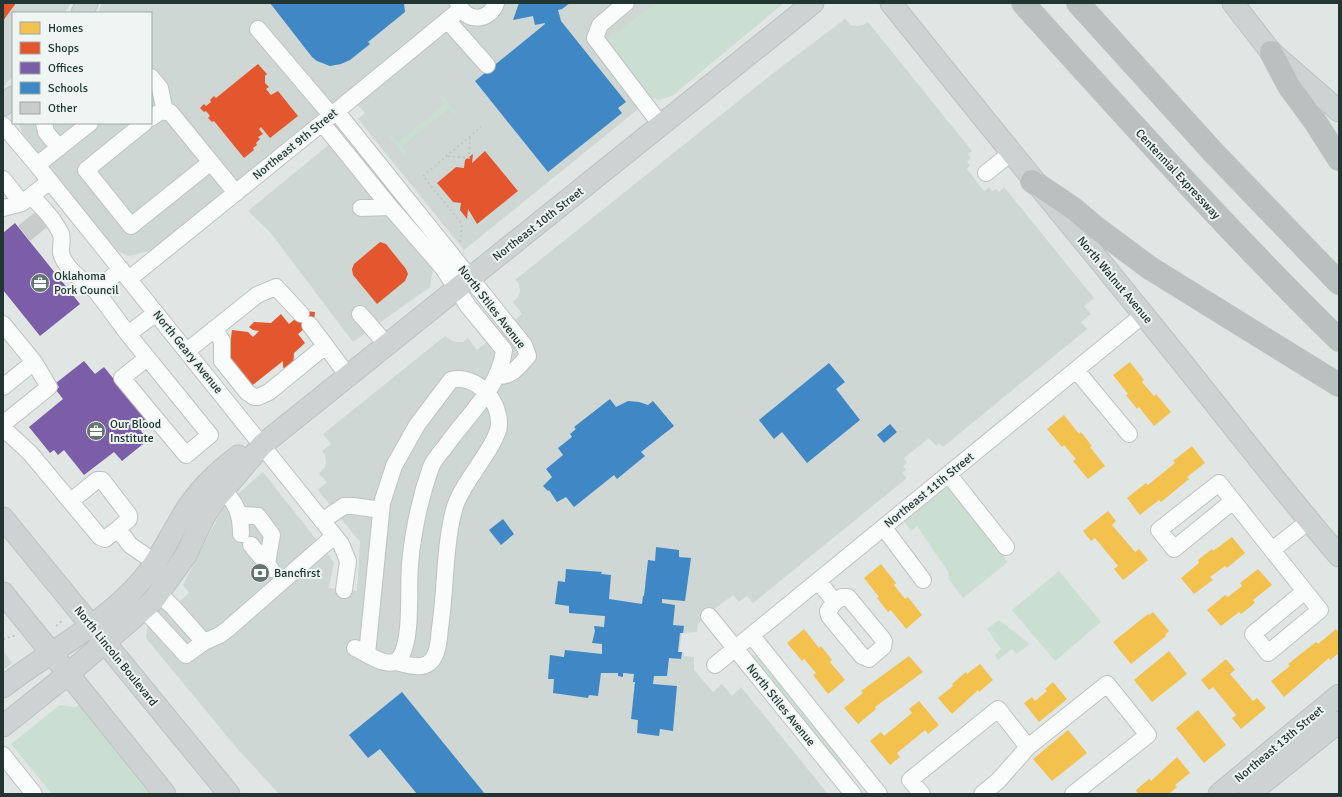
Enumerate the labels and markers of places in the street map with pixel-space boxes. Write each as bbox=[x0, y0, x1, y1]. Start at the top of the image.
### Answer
place label: Oklahoma Pork Council bbox=[54, 269, 119, 298]
office icon: Oklahoma Pork Council bbox=[29, 272, 51, 294]
place label: Our Blood Institute bbox=[110, 417, 161, 446]
office icon: Our Blood Institute bbox=[85, 420, 107, 442]
bank icon: Bancfirst bbox=[249, 562, 271, 584]
place label: Bancfirst bbox=[274, 566, 320, 581]

